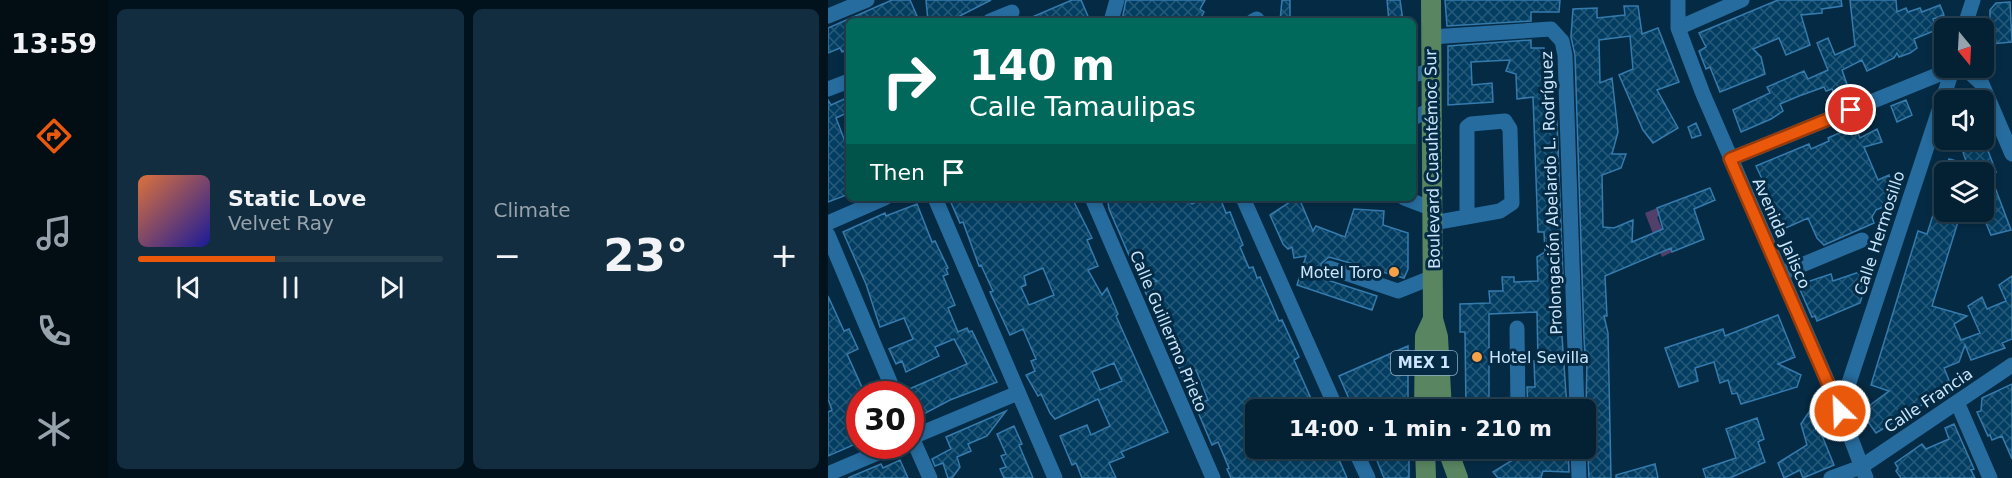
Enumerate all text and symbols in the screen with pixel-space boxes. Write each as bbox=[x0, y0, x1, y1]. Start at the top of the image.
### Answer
north arrow bbox=[1934, 18, 1994, 78]
map controls bbox=[1934, 18, 1994, 222]
text: 13:59 bbox=[11, 28, 97, 59]
text: 140 m bbox=[969, 41, 1115, 90]
icon: right bbox=[870, 42, 948, 120]
street label: Boulevard Cuauhtémoc Sur bbox=[1421, 49, 1444, 269]
street label: Prolongación Abelardo L. Rodríguez bbox=[1537, 51, 1566, 335]
pin bbox=[1825, 84, 1876, 135]
button: sound bbox=[1934, 90, 1994, 150]
text: Calle Tamaulipas bbox=[969, 91, 1196, 122]
icon: arrive bbox=[1834, 93, 1867, 126]
icon: directions bbox=[33, 115, 75, 157]
icon: arrive bbox=[937, 156, 970, 189]
text: Then bbox=[870, 160, 925, 185]
button: layers bbox=[1934, 162, 1994, 222]
street label: Calle Hermosillo bbox=[1850, 168, 1909, 298]
street label: Avenida Jalisco bbox=[1749, 175, 1814, 292]
text: Static Love bbox=[228, 186, 366, 211]
text: Climate bbox=[494, 198, 570, 222]
text: Velvet Ray bbox=[228, 211, 334, 235]
icon: music bbox=[33, 212, 75, 254]
text: 23° bbox=[603, 229, 688, 282]
text: − bbox=[494, 236, 521, 275]
text: + bbox=[770, 236, 798, 275]
street label: Calle Guillermo Prieto bbox=[1126, 248, 1211, 415]
place label: Motel Toro bbox=[1300, 263, 1382, 282]
marker: Motel Toro bbox=[1387, 265, 1401, 279]
icon: previous bbox=[172, 271, 205, 304]
icon: pause bbox=[274, 271, 307, 304]
icon: next bbox=[375, 271, 408, 304]
icon: phone bbox=[33, 310, 75, 352]
place label: Hotel Sevilla bbox=[1489, 348, 1589, 367]
marker: Hotel Sevilla bbox=[1470, 350, 1484, 364]
road number: MEX 1 bbox=[1391, 351, 1457, 375]
street label: Calle Francia bbox=[1881, 364, 1976, 437]
position arrow bbox=[1808, 379, 1872, 443]
speed limit sign: 30 bbox=[846, 381, 924, 459]
icon: climate bbox=[33, 408, 75, 450]
text: 14:00 · 1 min · 210 m bbox=[1289, 416, 1552, 441]

